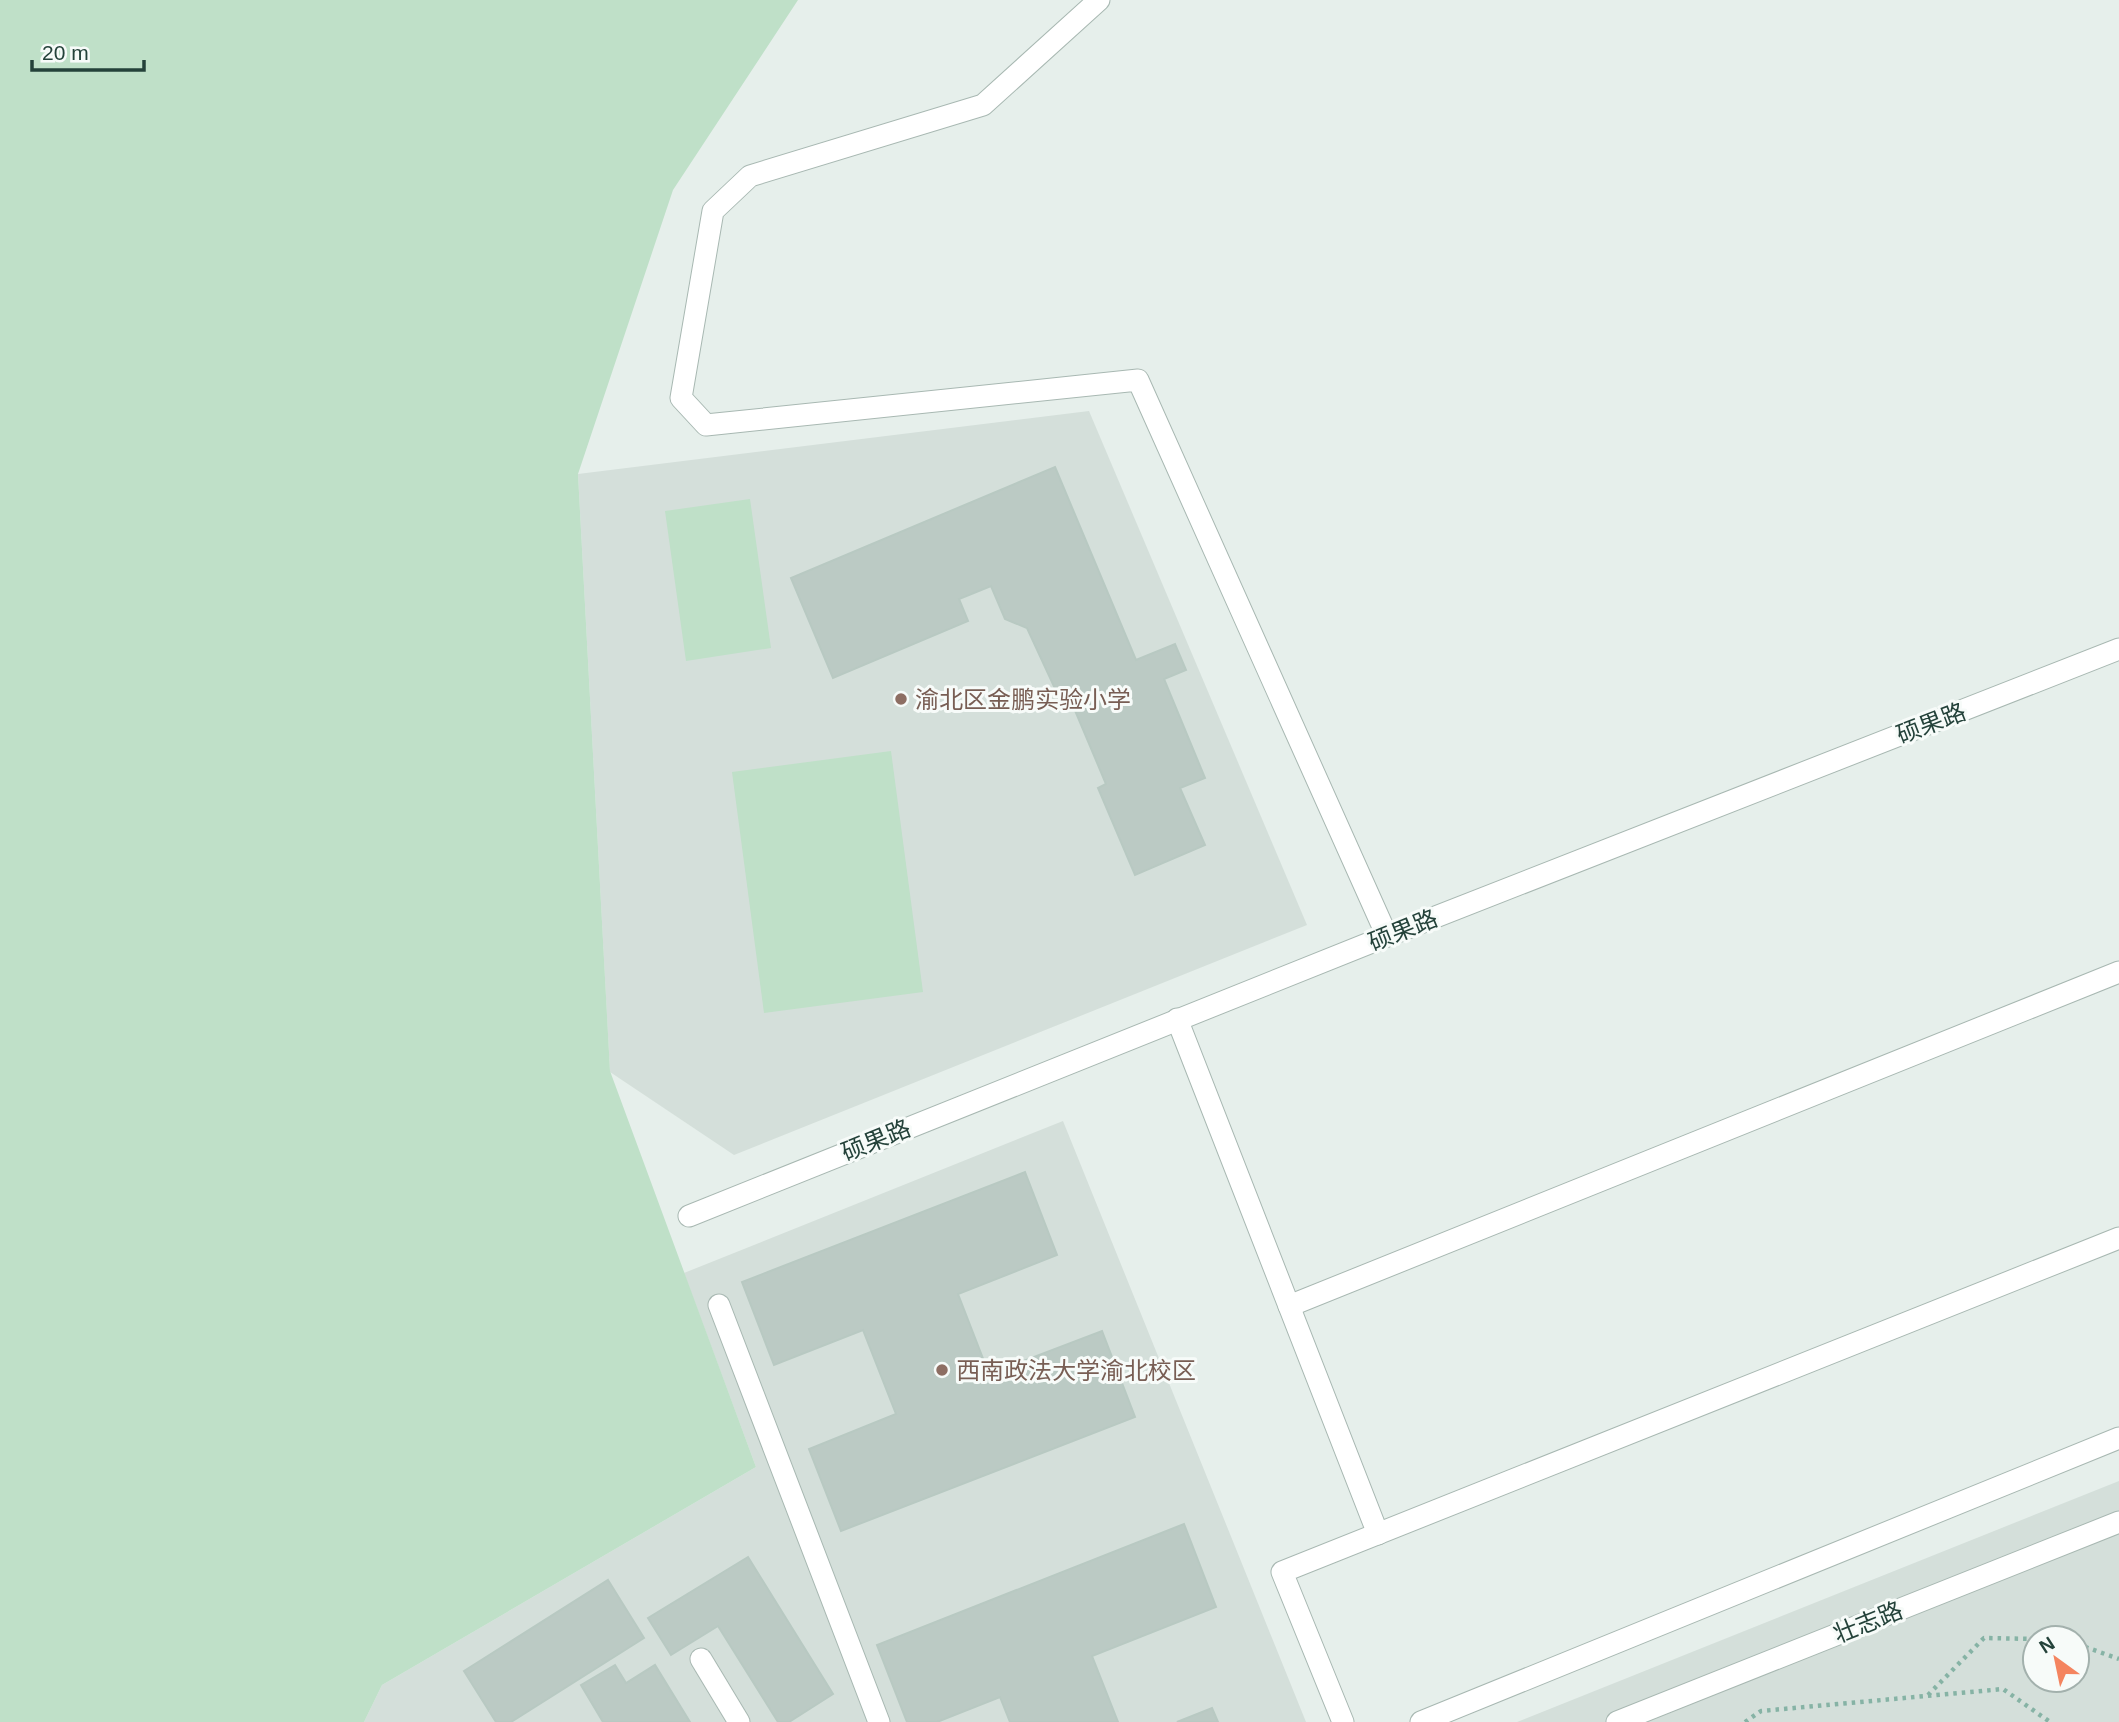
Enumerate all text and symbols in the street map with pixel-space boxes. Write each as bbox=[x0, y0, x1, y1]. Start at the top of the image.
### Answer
scale bar bbox=[32, 28, 144, 72]
text: 20 m bbox=[42, 41, 89, 64]
place label: 渝北区金鹏实验小学 bbox=[915, 686, 1131, 713]
marker: 渝北区金鹏实验小学 bbox=[893, 691, 909, 707]
street label: 硕果路 bbox=[1893, 697, 1969, 749]
street label: 硕果路 bbox=[1365, 904, 1441, 956]
street label: 硕果路 bbox=[838, 1114, 914, 1166]
place label: 西南政法大学渝北校区 bbox=[956, 1357, 1196, 1384]
marker: 西南政法大学渝北校区 bbox=[934, 1362, 950, 1378]
street label: 壮志路 bbox=[1830, 1596, 1906, 1648]
north arrow bbox=[2021, 1624, 2091, 1694]
text: N bbox=[2036, 1633, 2058, 1658]

